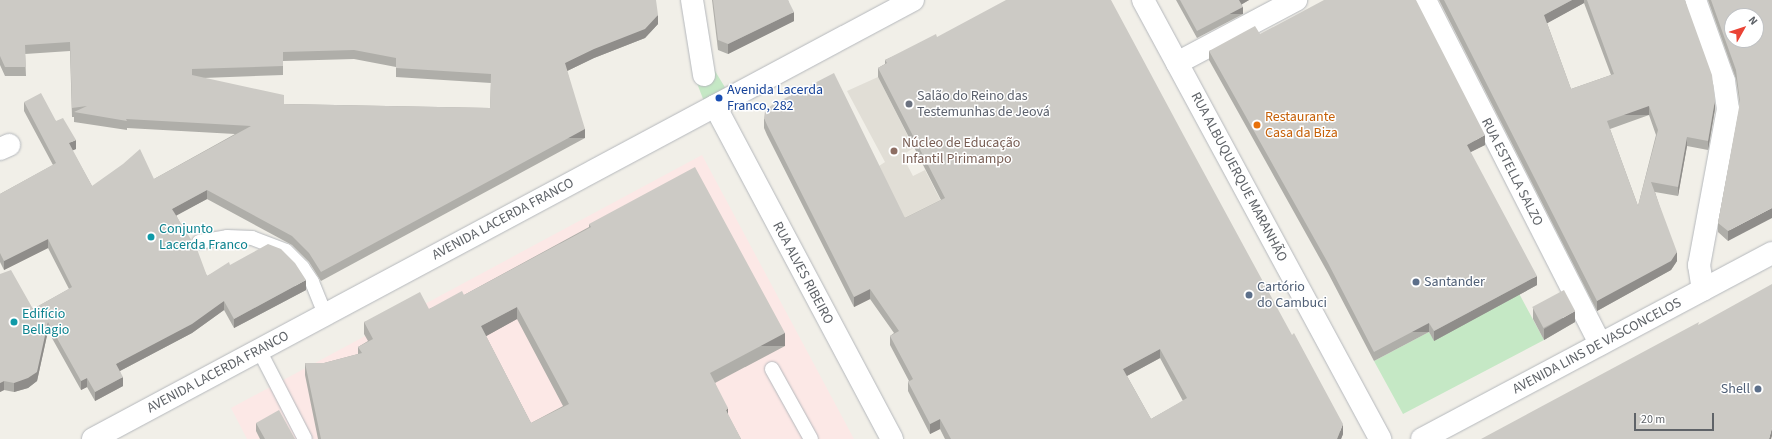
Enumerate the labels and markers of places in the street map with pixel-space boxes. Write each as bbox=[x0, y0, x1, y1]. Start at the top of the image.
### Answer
place label: Avenida Lacerda Franco, 282 bbox=[727, 82, 823, 114]
place label: Salão do Reino das Testemunhas de Jeová bbox=[917, 88, 1050, 120]
marker: Avenida Lacerda Franco, 282 bbox=[714, 93, 724, 103]
marker: Salão do Reino das Testemunhas de Jeová bbox=[904, 99, 914, 109]
place label: Restaurante Casa da Biza bbox=[1265, 109, 1338, 142]
marker: Restaurante Casa da Biza bbox=[1252, 120, 1262, 130]
place label: Núcleo de Educação Infantil Pirimampo bbox=[902, 135, 1020, 168]
marker: Núcleo de Educação Infantil Pirimampo bbox=[889, 146, 899, 156]
place label: Conjunto Lacerda Franco bbox=[159, 221, 248, 254]
marker: Conjunto Lacerda Franco bbox=[146, 232, 156, 242]
place label: Santander bbox=[1424, 274, 1485, 290]
marker: Santander bbox=[1411, 277, 1421, 287]
place label: Cartório do Cambuci bbox=[1257, 279, 1327, 312]
marker: Cartório do Cambuci bbox=[1244, 290, 1254, 300]
place label: Edifício Bellagio bbox=[22, 306, 69, 338]
marker: Edifício Bellagio bbox=[9, 317, 19, 327]
place label: Shell bbox=[1721, 381, 1750, 397]
marker: Shell bbox=[1753, 384, 1763, 394]

